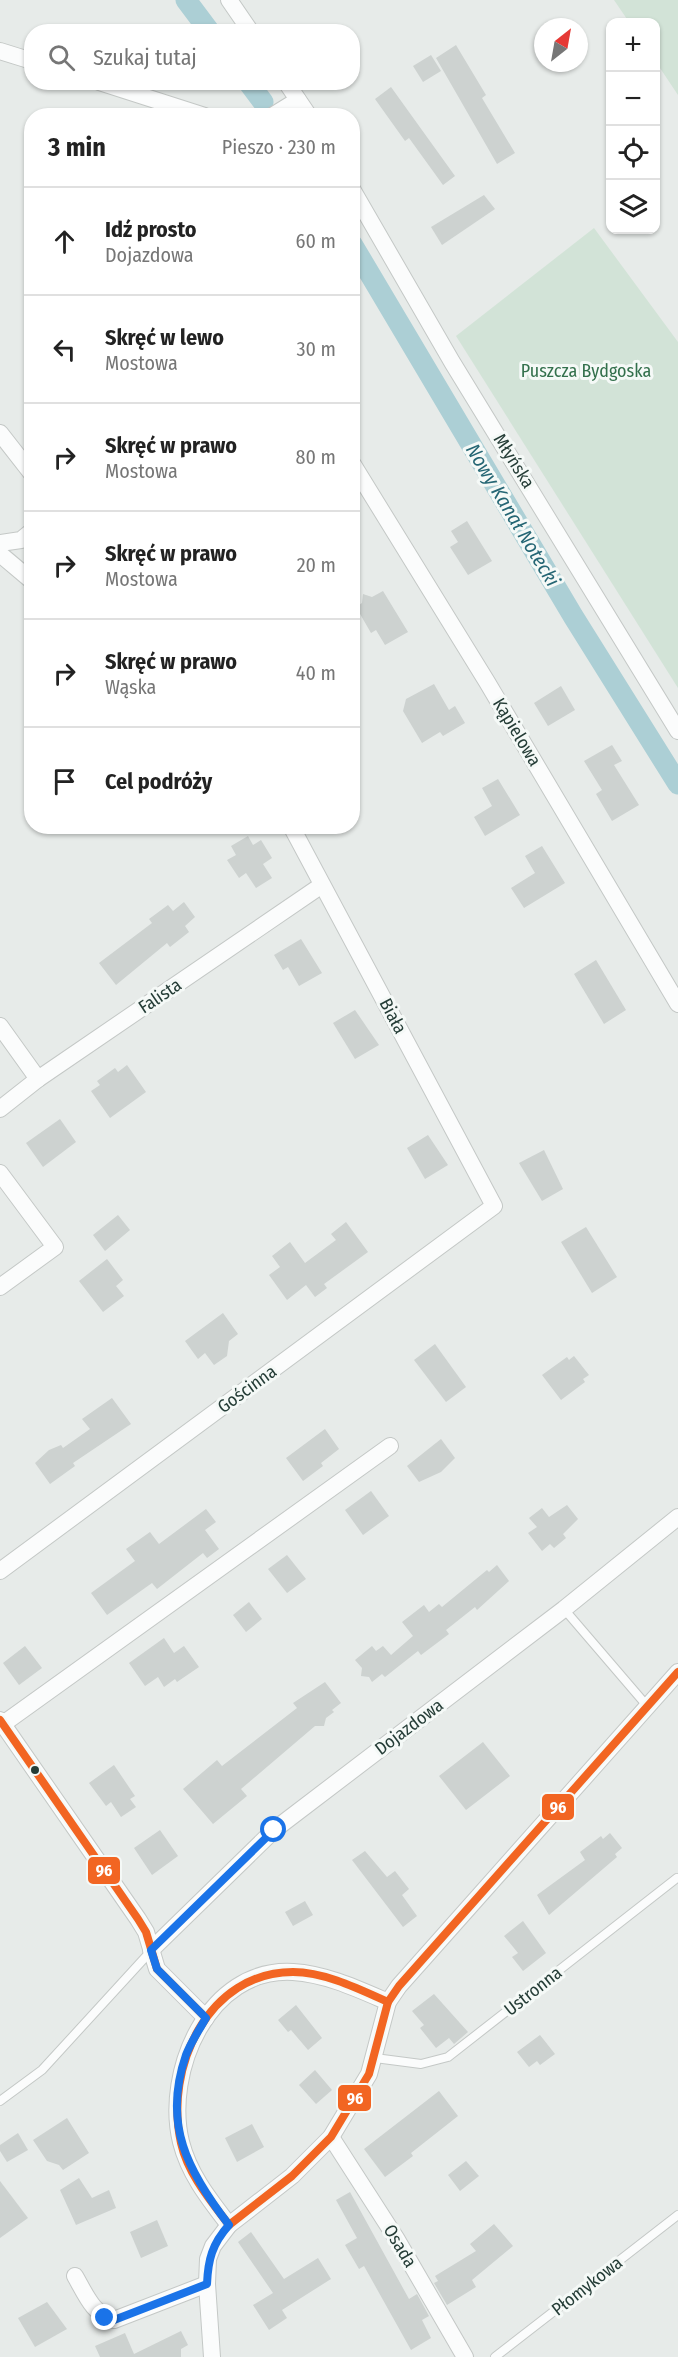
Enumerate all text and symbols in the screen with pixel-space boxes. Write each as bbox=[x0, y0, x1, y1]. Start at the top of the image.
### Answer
north arrow bbox=[534, 18, 588, 72]
map controls bbox=[606, 18, 660, 234]
button: + bbox=[606, 18, 660, 72]
search box bbox=[24, 24, 360, 90]
icon: search bbox=[45, 41, 78, 74]
text: Szukaj tutaj bbox=[93, 44, 197, 71]
button: − bbox=[606, 72, 660, 126]
button: locate bbox=[606, 126, 660, 180]
text: 3 min bbox=[48, 132, 106, 163]
text: Pieszo · 230 m bbox=[222, 135, 336, 159]
button: layers bbox=[606, 180, 660, 234]
text: Idź prosto bbox=[105, 216, 197, 243]
icon: ahead bbox=[48, 225, 81, 258]
text: 60 m bbox=[296, 229, 336, 253]
text: Dojazdowa bbox=[105, 243, 194, 267]
text: Skręć w lewo bbox=[105, 324, 224, 351]
icon: left bbox=[48, 333, 81, 366]
text: 30 m bbox=[296, 337, 336, 361]
text: Mostowa bbox=[105, 351, 178, 375]
park label: Puszcza Bydgoska bbox=[521, 360, 651, 382]
street label: Młyńska bbox=[489, 430, 539, 492]
text: Skręć w prawo bbox=[105, 432, 237, 459]
water label: Nowy Kanał Notecki bbox=[461, 439, 565, 591]
icon: right bbox=[48, 441, 81, 474]
text: 80 m bbox=[296, 445, 336, 469]
text: Mostowa bbox=[105, 459, 178, 483]
text: Skręć w prawo bbox=[105, 540, 237, 567]
icon: right bbox=[48, 549, 81, 582]
text: 20 m bbox=[297, 553, 336, 577]
text: Mostowa bbox=[105, 567, 178, 591]
text: Skręć w prawo bbox=[105, 648, 237, 675]
icon: right bbox=[48, 657, 81, 690]
text: 40 m bbox=[296, 661, 336, 685]
text: Wąska bbox=[105, 675, 156, 699]
street label: Kąpielowa bbox=[488, 694, 546, 770]
icon: arrive bbox=[48, 765, 81, 798]
text: Cel podróży bbox=[105, 768, 212, 795]
street label: Falista bbox=[134, 974, 186, 1018]
street label: Biała bbox=[375, 995, 411, 1038]
street label: Gościnna bbox=[213, 1360, 281, 1418]
street label: Dojazdowa bbox=[371, 1694, 448, 1760]
unlabelled marker bbox=[29, 1764, 41, 1776]
line badge: 96 bbox=[541, 1793, 575, 1821]
text: 96 bbox=[550, 1798, 566, 1817]
route start bbox=[260, 1816, 286, 1842]
line badge: 96 bbox=[87, 1856, 121, 1885]
text: 96 bbox=[96, 1861, 112, 1880]
street label: Ustronna bbox=[500, 1962, 566, 2020]
line badge: 96 bbox=[337, 2084, 372, 2112]
text: 96 bbox=[347, 2089, 363, 2108]
street label: Osada bbox=[379, 2221, 421, 2272]
street label: Płomykowa bbox=[547, 2251, 627, 2320]
route end bbox=[91, 2304, 117, 2330]

